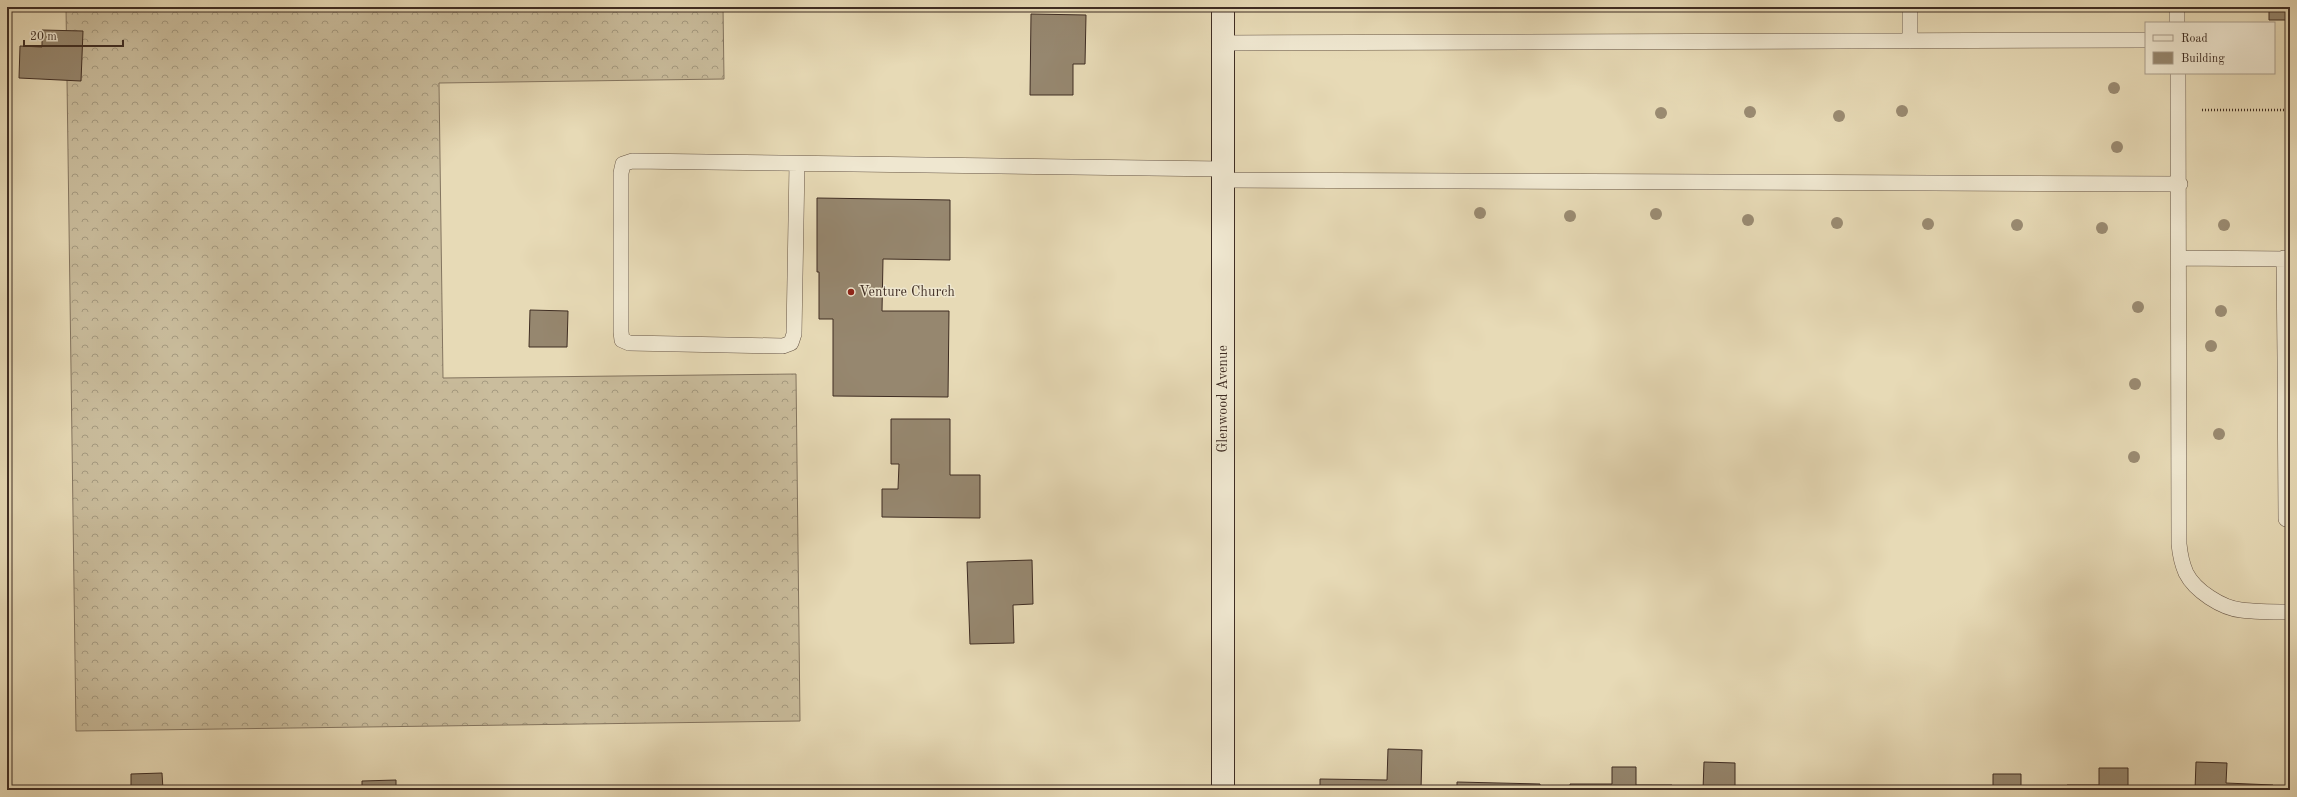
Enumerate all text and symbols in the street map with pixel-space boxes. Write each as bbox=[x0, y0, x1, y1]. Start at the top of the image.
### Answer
scale bar bbox=[24, 22, 123, 48]
legend bbox=[2145, 22, 2275, 74]
text: 20 m bbox=[30, 31, 57, 43]
text: Road bbox=[2181, 33, 2208, 45]
text: Building bbox=[2181, 53, 2225, 65]
place label: Venture Church bbox=[859, 285, 955, 299]
marker: Venture Church bbox=[846, 287, 856, 297]
street label: Glenwood Avenue bbox=[1216, 345, 1230, 453]

